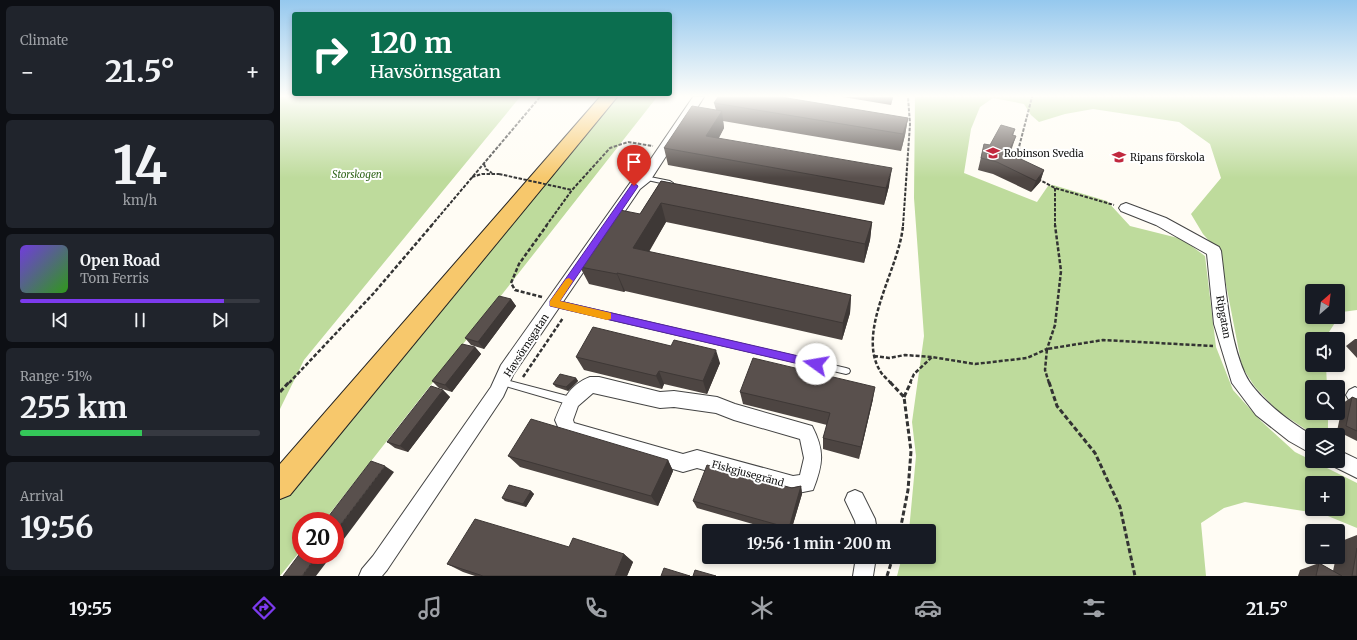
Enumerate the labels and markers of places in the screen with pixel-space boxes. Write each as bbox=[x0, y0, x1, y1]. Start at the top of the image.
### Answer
pin bbox=[617, 145, 651, 186]
school or university icon: Robinson Svedia bbox=[985, 145, 1001, 161]
place label: Robinson Svedia bbox=[1004, 147, 1084, 160]
school or university icon: Ripans förskola bbox=[1111, 149, 1127, 165]
place label: Ripans förskola bbox=[1130, 151, 1205, 164]

